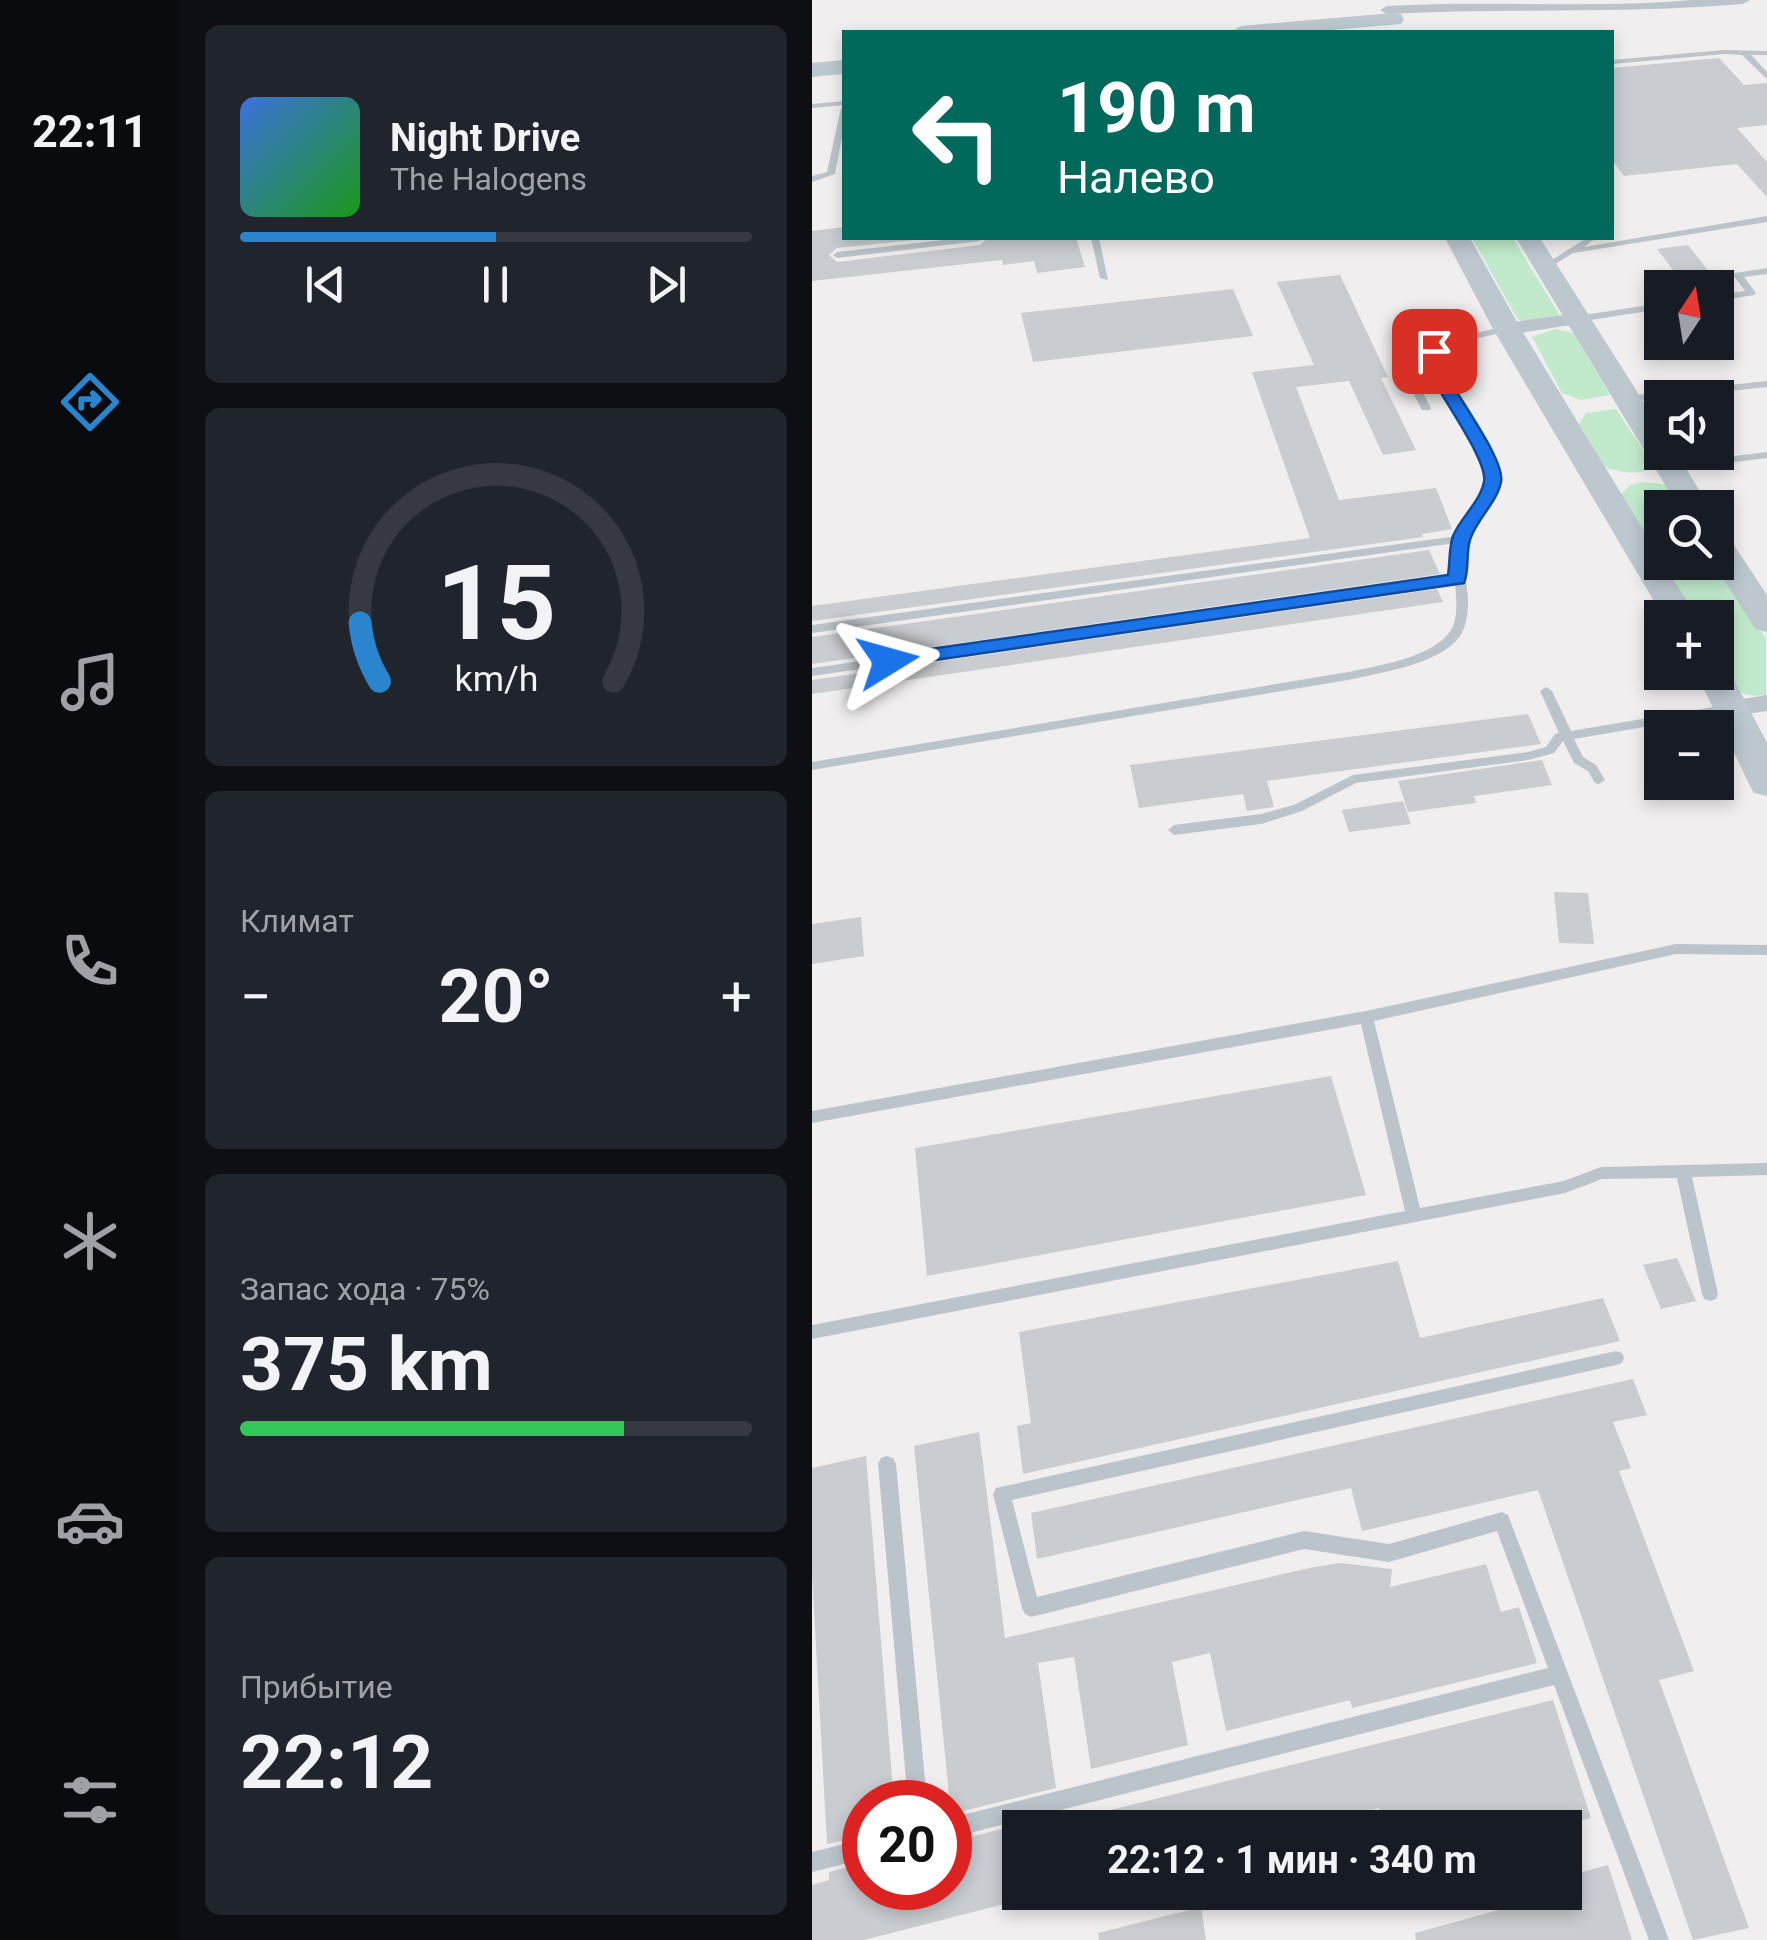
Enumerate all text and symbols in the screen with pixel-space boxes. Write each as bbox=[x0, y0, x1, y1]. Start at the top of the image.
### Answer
text: 190 m bbox=[1057, 67, 1256, 149]
icon: left bbox=[892, 70, 1022, 200]
text: 22:11 bbox=[32, 105, 148, 158]
text: Night Drive bbox=[390, 116, 580, 160]
text: Налево bbox=[1057, 151, 1215, 204]
text: The Halogens bbox=[390, 160, 587, 198]
icon: previous bbox=[298, 257, 353, 312]
icon: pause bbox=[468, 257, 523, 312]
icon: next bbox=[639, 257, 694, 312]
north arrow bbox=[1644, 270, 1734, 360]
map controls bbox=[1644, 270, 1734, 800]
pin bbox=[1392, 309, 1477, 394]
icon: arrive bbox=[1407, 324, 1462, 379]
icon: directions bbox=[55, 367, 125, 437]
button: sound bbox=[1644, 380, 1734, 470]
button: search bbox=[1644, 490, 1734, 580]
text: 15 bbox=[436, 543, 556, 664]
button: + bbox=[1644, 600, 1734, 690]
position arrow bbox=[836, 609, 940, 713]
icon: music bbox=[55, 647, 125, 717]
text: km/h bbox=[454, 658, 538, 700]
button: − bbox=[1644, 710, 1734, 800]
text: Климат bbox=[240, 902, 354, 940]
icon: phone bbox=[55, 926, 125, 996]
text: 20° bbox=[438, 952, 554, 1040]
text: − bbox=[240, 965, 271, 1029]
text: + bbox=[721, 965, 752, 1029]
icon: climate bbox=[55, 1206, 125, 1276]
text: Запас хода · 75% bbox=[240, 1270, 490, 1308]
text: 375 km bbox=[240, 1320, 493, 1408]
icon: car bbox=[55, 1486, 125, 1556]
text: Прибытие bbox=[240, 1668, 393, 1706]
text: 22:12 bbox=[240, 1718, 433, 1806]
icon: filters bbox=[55, 1765, 125, 1835]
speed limit sign: 20 bbox=[842, 1780, 972, 1910]
text: 22:12 · 1 мин · 340 m bbox=[1107, 1838, 1477, 1882]

